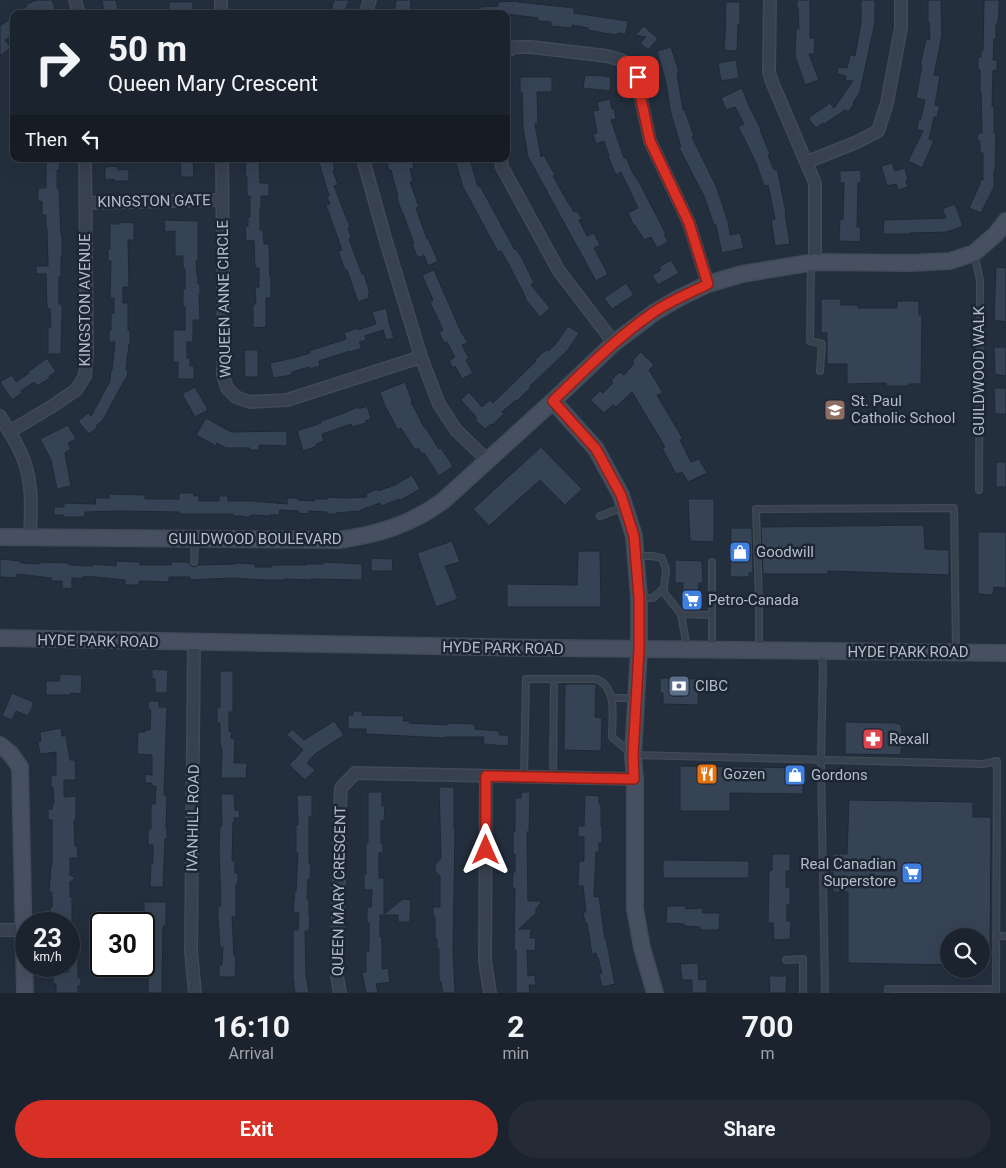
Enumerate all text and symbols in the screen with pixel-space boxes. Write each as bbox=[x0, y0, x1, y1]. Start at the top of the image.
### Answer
text: 50 m bbox=[108, 29, 187, 70]
icon: right bbox=[25, 30, 90, 95]
pin bbox=[617, 56, 659, 98]
icon: arrive bbox=[624, 63, 652, 91]
text: Queen Mary Crescent bbox=[108, 71, 318, 96]
icon: left bbox=[77, 125, 105, 153]
text: Then bbox=[25, 128, 67, 151]
street label: KINGSTON GATE bbox=[97, 191, 211, 211]
street label: WQUEEN ANNE CIRCLE bbox=[214, 220, 234, 378]
street label: KINGSTON AVENUE bbox=[76, 233, 94, 366]
street label: GUILDWOOD WALK bbox=[970, 306, 988, 436]
place label: St. Paul Catholic School bbox=[851, 392, 955, 427]
school or university icon: St. Paul Catholic School bbox=[823, 398, 847, 422]
street label: GUILDWOOD BOULEVARD bbox=[168, 530, 342, 548]
shop icon: Goodwill bbox=[728, 540, 752, 564]
place label: Goodwill bbox=[756, 543, 814, 561]
supermarket icon: Petro-Canada bbox=[680, 588, 704, 612]
place label: Petro-Canada bbox=[708, 591, 799, 609]
street label: HYDE PARK ROAD bbox=[37, 631, 159, 651]
street label: HYDE PARK ROAD bbox=[442, 638, 564, 658]
street label: HYDE PARK ROAD bbox=[847, 643, 969, 661]
bank icon: CIBC bbox=[667, 674, 691, 698]
place label: CIBC bbox=[695, 677, 728, 695]
pharmacy icon: Rexall bbox=[861, 727, 885, 751]
place label: Rexall bbox=[889, 730, 929, 748]
restaurant icon: Gozen bbox=[695, 762, 719, 786]
shop icon: Gordons bbox=[783, 763, 807, 787]
street label: IVANHILL ROAD bbox=[183, 764, 203, 872]
place label: Gozen bbox=[723, 765, 765, 783]
place label: Gordons bbox=[811, 766, 868, 784]
street label: QUEEN MARY CRESCENT bbox=[329, 806, 349, 976]
position arrow bbox=[459, 823, 511, 875]
place label: Real Canadian Superstore bbox=[800, 855, 896, 890]
supermarket icon: Real Canadian Superstore bbox=[900, 861, 924, 885]
speed limit sign: 30 bbox=[90, 912, 155, 977]
text: 23 bbox=[33, 924, 62, 953]
map controls bbox=[940, 928, 990, 978]
button: search bbox=[940, 928, 990, 978]
text: km/h bbox=[33, 950, 62, 964]
text: 16:10 bbox=[213, 1009, 290, 1044]
text: 2 bbox=[507, 1009, 524, 1044]
text: 700 bbox=[742, 1009, 793, 1044]
text: Arrival bbox=[229, 1044, 274, 1063]
text: min bbox=[502, 1044, 529, 1063]
text: m bbox=[761, 1044, 775, 1063]
button: Exit bbox=[15, 1100, 498, 1158]
button: Share bbox=[508, 1100, 991, 1158]

